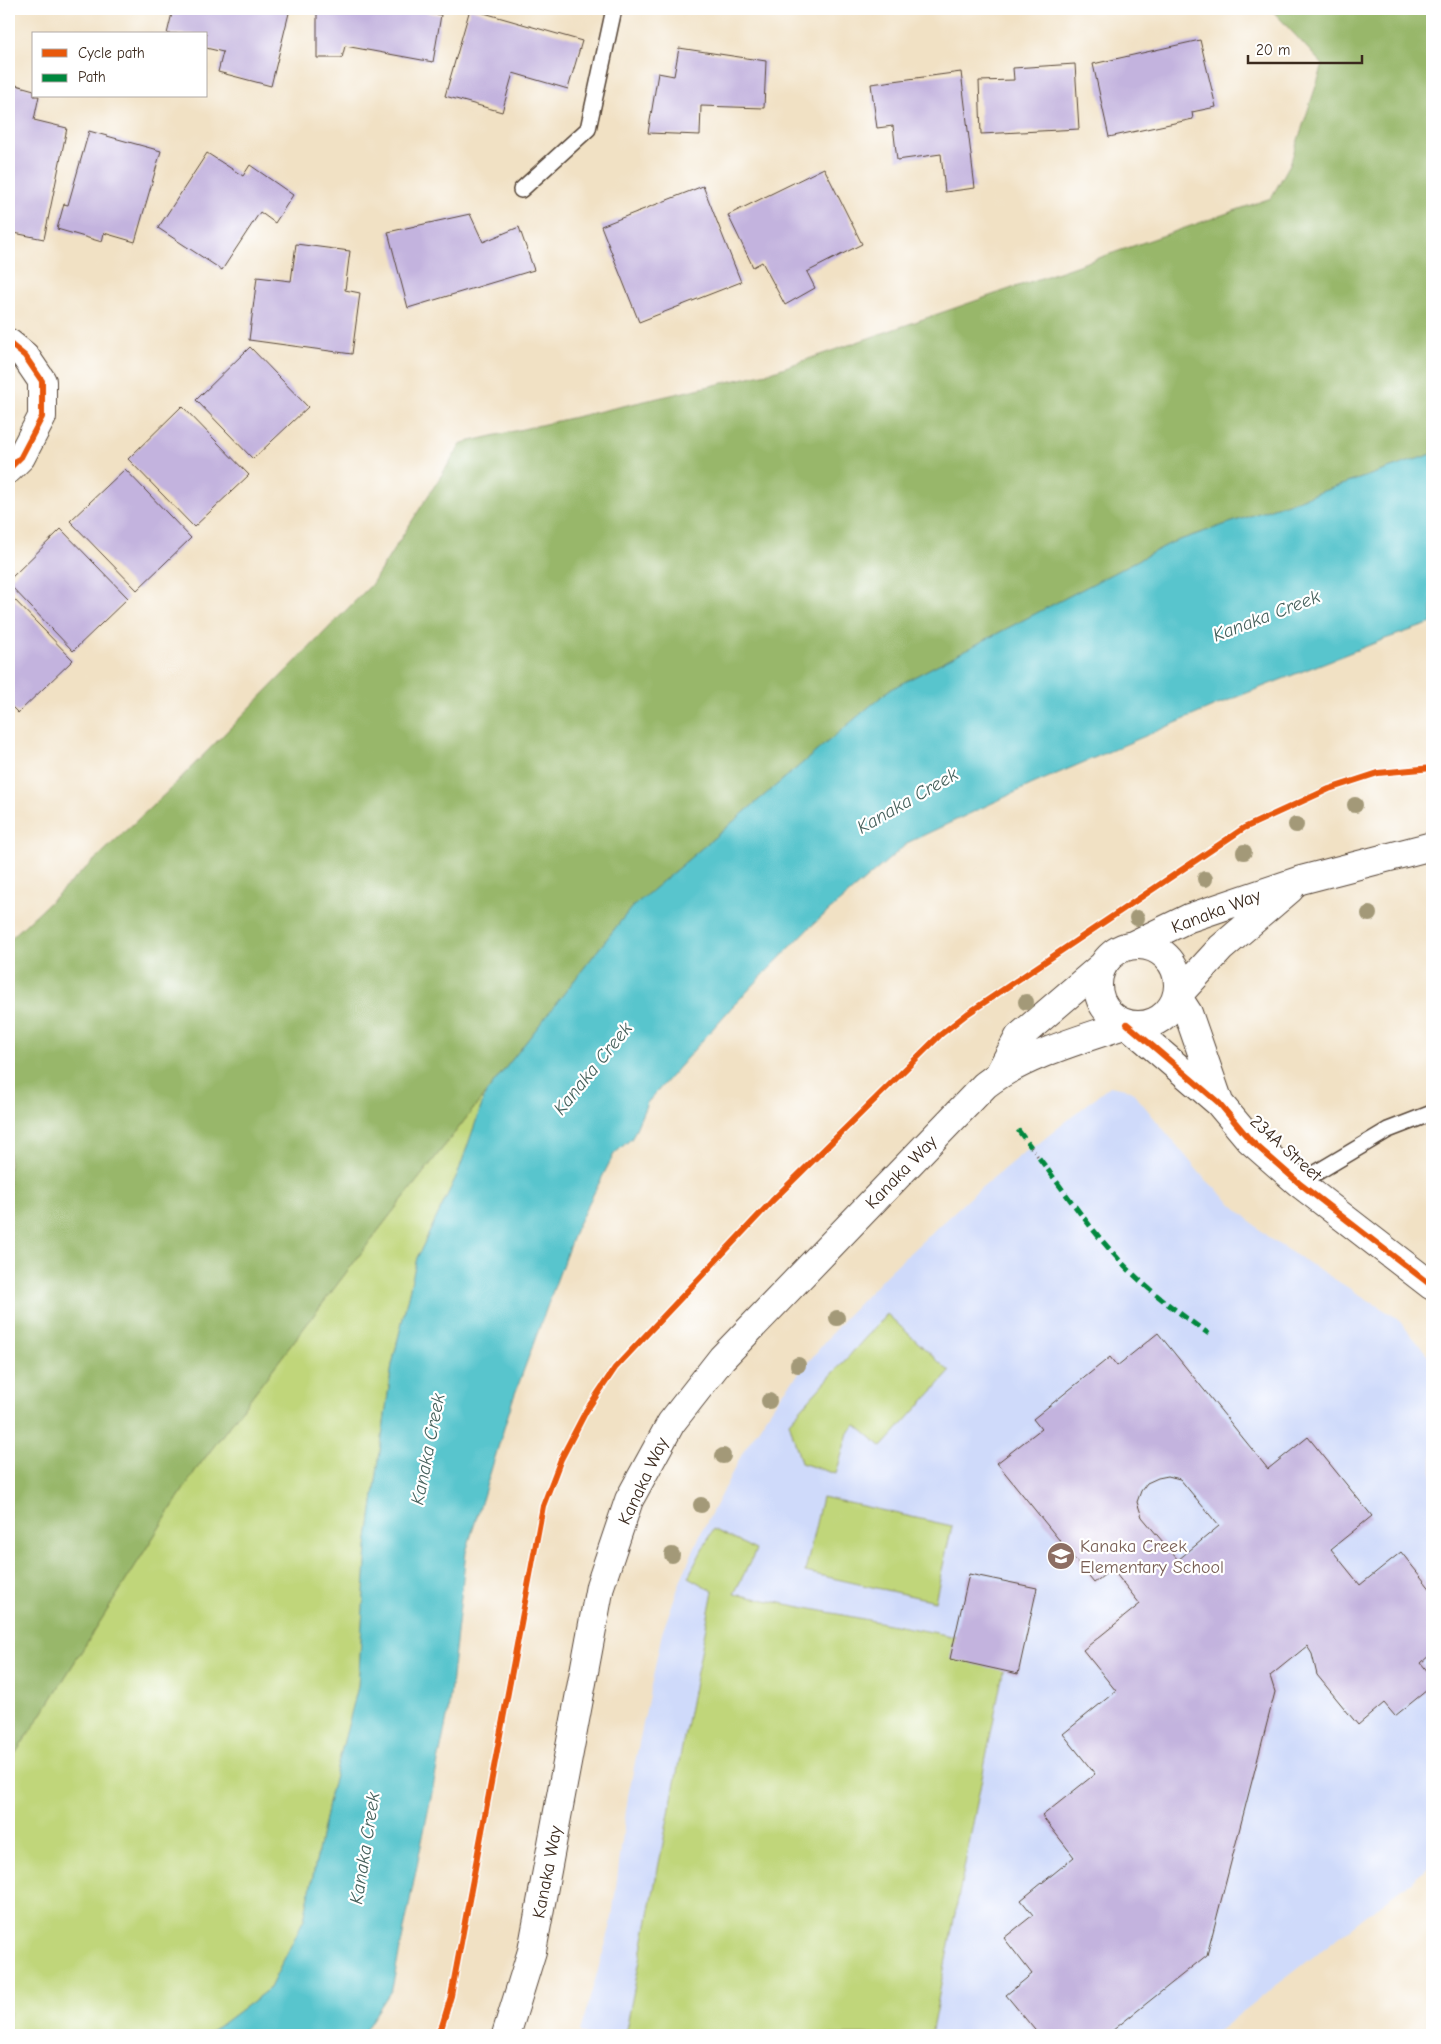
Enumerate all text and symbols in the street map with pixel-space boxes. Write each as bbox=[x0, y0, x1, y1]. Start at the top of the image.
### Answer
legend bbox=[32, 32, 208, 98]
scale bar bbox=[1248, 32, 1362, 64]
text: 20 m bbox=[1256, 41, 1290, 59]
text: Cycle path bbox=[78, 44, 145, 62]
text: Path bbox=[78, 68, 106, 86]
water label: Kanaka Creek bbox=[1210, 585, 1324, 646]
water label: Kanaka Creek bbox=[853, 763, 963, 839]
street label: Kanaka Way bbox=[1169, 884, 1265, 938]
water label: Kanaka Creek bbox=[549, 1017, 637, 1119]
street label: 234A Street bbox=[1246, 1111, 1326, 1186]
street label: Kanaka Way bbox=[861, 1131, 942, 1213]
water label: Kanaka Creek bbox=[406, 1391, 450, 1507]
street label: Kanaka Way bbox=[614, 1433, 673, 1528]
place label: Kanaka Creek Elementary School bbox=[1080, 1536, 1224, 1578]
school or university icon: Kanaka Creek Elementary School bbox=[1046, 1541, 1076, 1571]
water label: Kanaka Creek bbox=[345, 1790, 385, 1906]
street label: Kanaka Way bbox=[528, 1823, 567, 1920]

